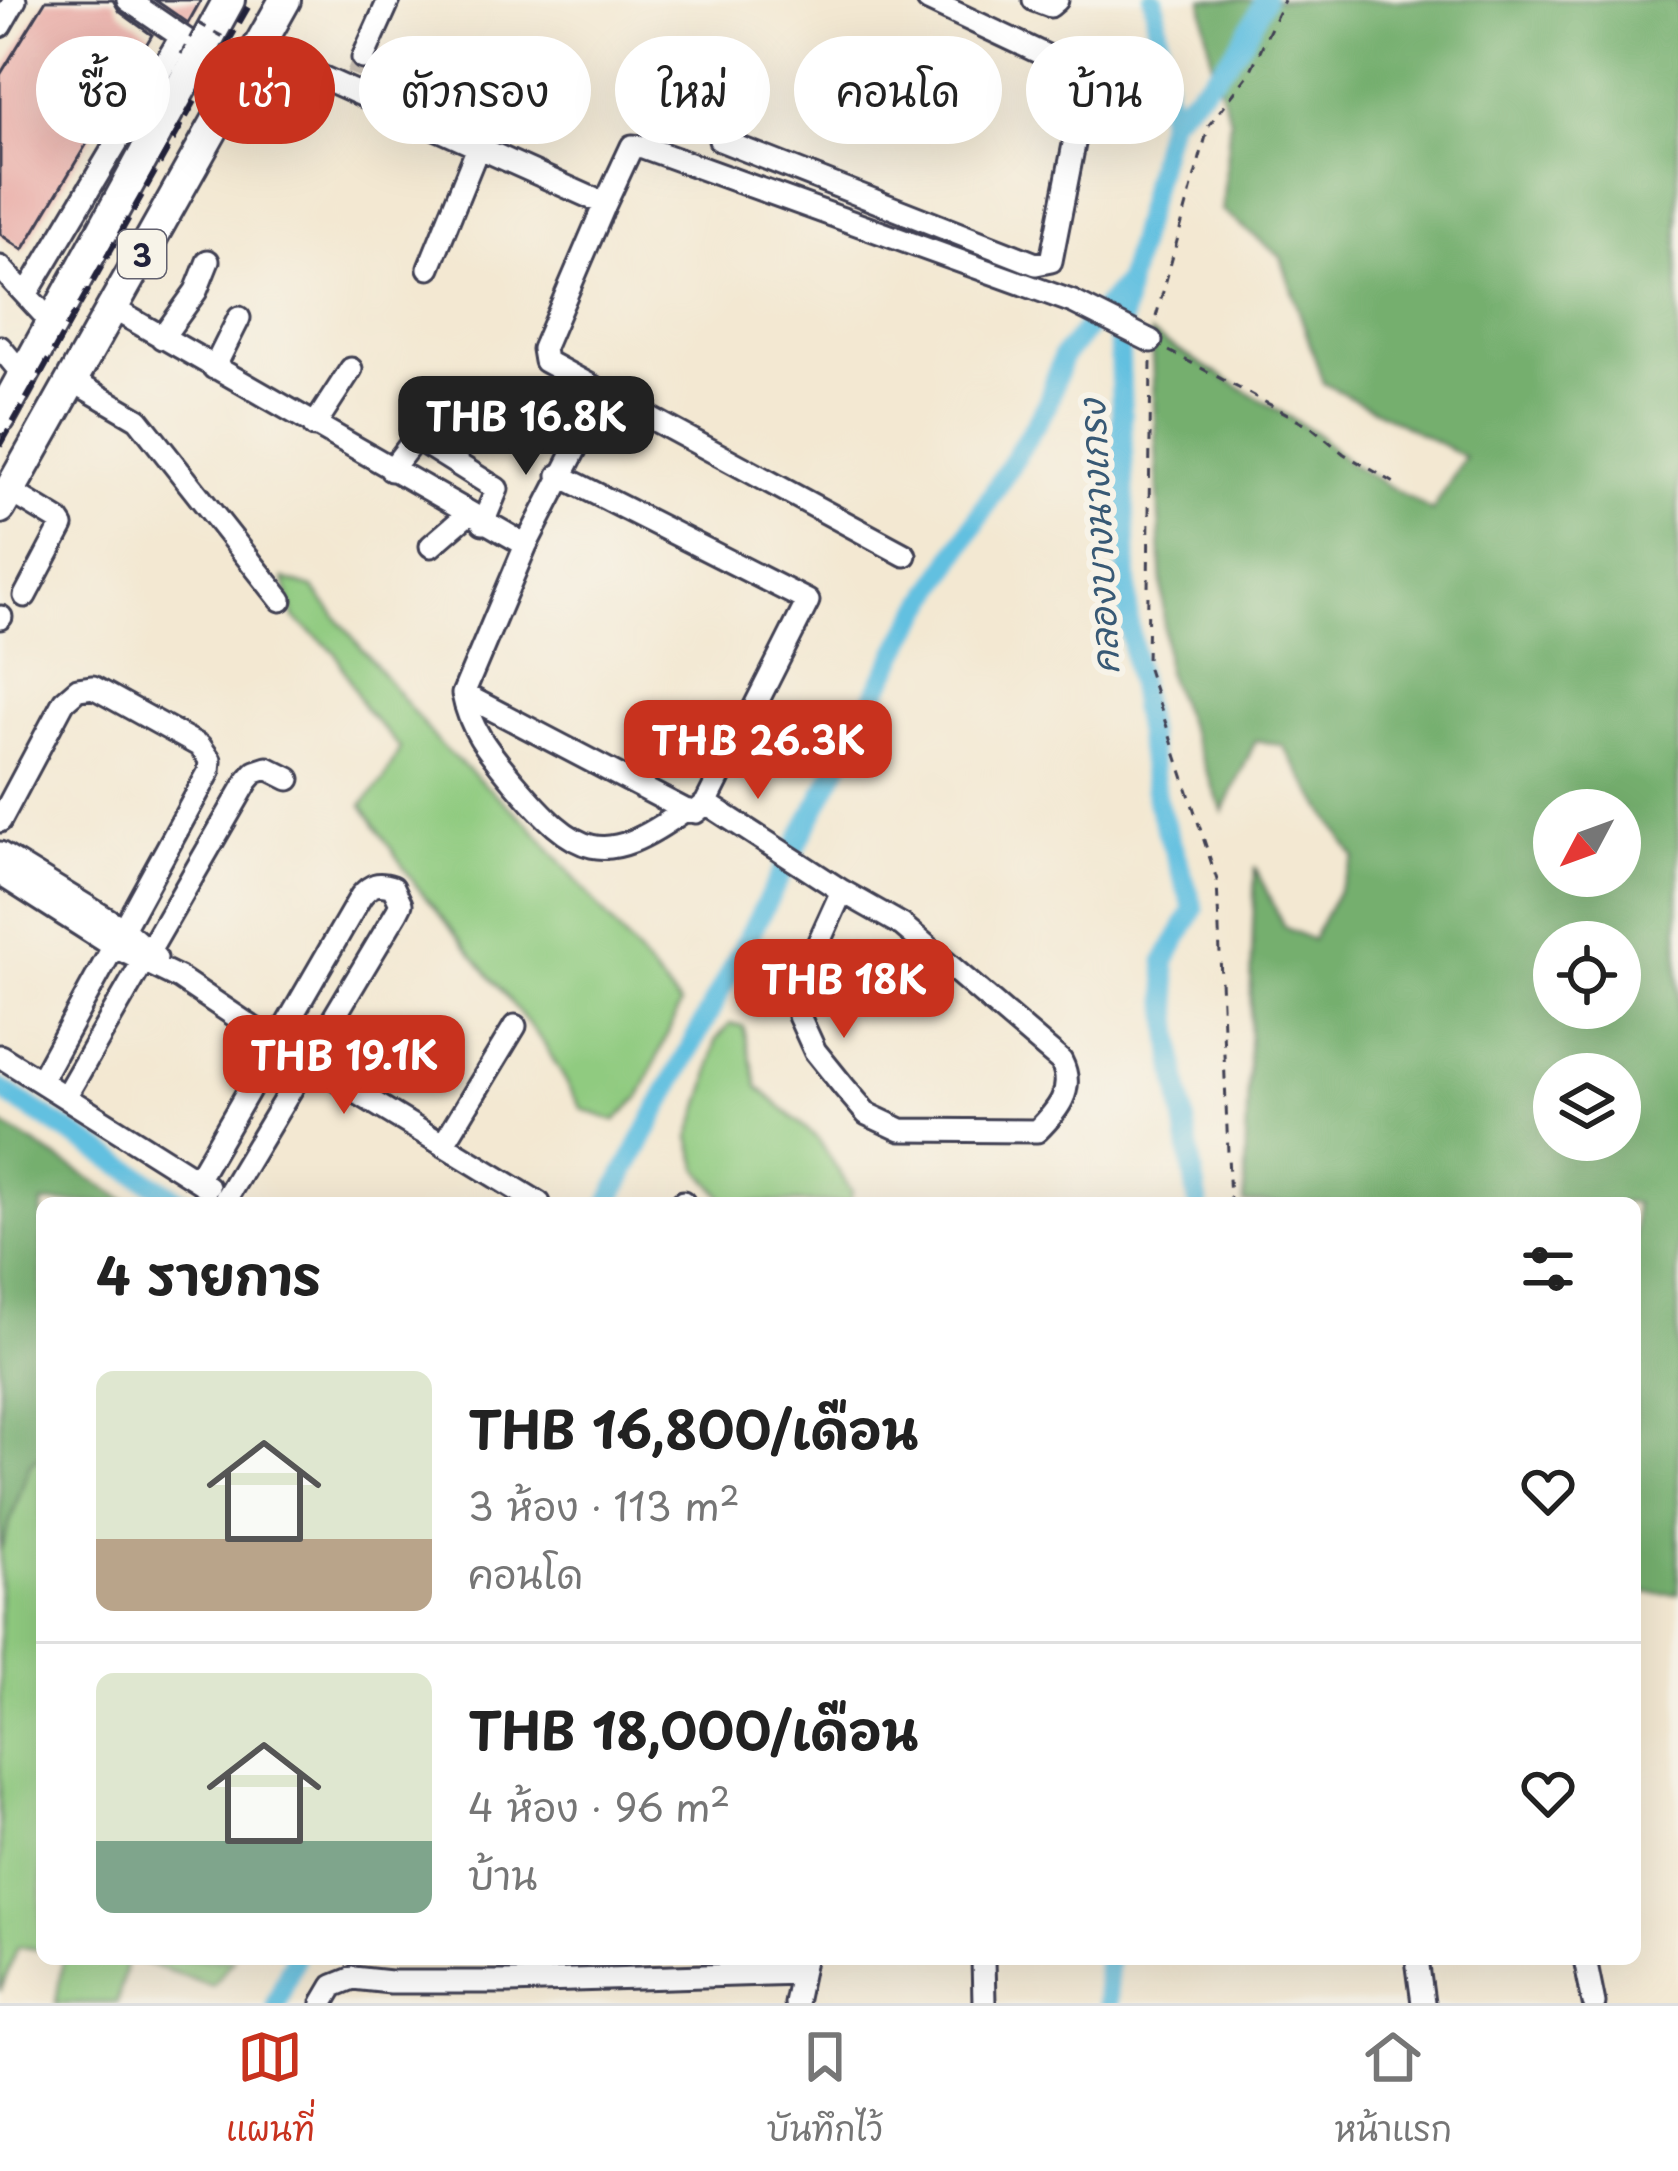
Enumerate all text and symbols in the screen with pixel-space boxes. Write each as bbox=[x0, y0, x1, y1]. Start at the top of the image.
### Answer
chip: ซื้อ bbox=[36, 36, 170, 144]
chip: เช่า bbox=[194, 36, 335, 144]
chip: ตัวกรอง bbox=[359, 36, 591, 144]
chip: ใหม่ bbox=[615, 36, 770, 144]
chip: คอนโด bbox=[794, 36, 1002, 144]
chip: บ้าน bbox=[1026, 36, 1184, 144]
road number: 3 bbox=[118, 230, 166, 278]
pin: THB 16.8K bbox=[389, 376, 663, 478]
text: THB 16.8K bbox=[425, 385, 627, 444]
water label: คลองบางนางเกรง bbox=[1063, 396, 1131, 676]
pin: THB 26.3K bbox=[621, 700, 895, 802]
text: THB 26.3K bbox=[651, 709, 865, 768]
north arrow bbox=[1533, 789, 1641, 897]
map controls bbox=[1533, 789, 1641, 1161]
button: locate bbox=[1533, 921, 1641, 1029]
pin: THB 18K bbox=[733, 939, 955, 1041]
text: THB 18K bbox=[761, 948, 927, 1007]
pin: THB 19.1K bbox=[207, 1015, 481, 1117]
text: THB 19.1K bbox=[250, 1024, 438, 1083]
button: layers bbox=[1533, 1053, 1641, 1161]
text: 4 รายการ bbox=[96, 1235, 321, 1312]
icon: filters bbox=[1515, 1236, 1581, 1302]
text: THB 16,800/เดือน bbox=[468, 1389, 918, 1466]
icon: home bbox=[192, 1419, 336, 1563]
icon: heart bbox=[1515, 1458, 1581, 1524]
text: 3 ห้อง · 113 m² bbox=[468, 1475, 740, 1534]
text: คอนโด bbox=[468, 1543, 583, 1602]
text: THB 18,000/เดือน bbox=[468, 1690, 918, 1767]
icon: home bbox=[192, 1721, 336, 1865]
icon: heart bbox=[1515, 1760, 1581, 1826]
text: 4 ห้อง · 96 m² bbox=[468, 1776, 730, 1835]
text: บ้าน bbox=[468, 1844, 537, 1903]
tab: แผนที่ bbox=[226, 2024, 315, 2154]
tab: บันทึกไว้ bbox=[767, 2024, 883, 2154]
tab: หน้าแรก bbox=[1334, 2024, 1452, 2154]

